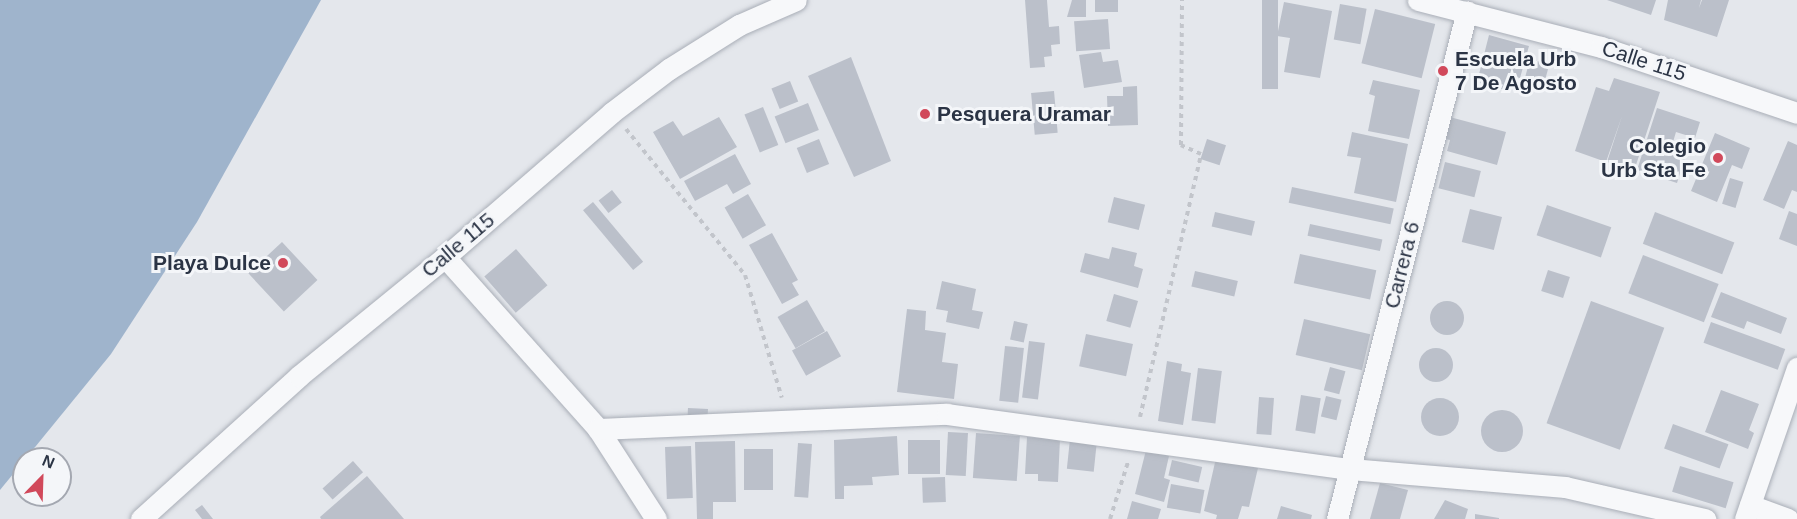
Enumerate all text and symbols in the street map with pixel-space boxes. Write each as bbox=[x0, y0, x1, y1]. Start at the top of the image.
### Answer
street label: Calle 115 bbox=[1599, 36, 1689, 86]
place label: Escuela Urb 7 De Agosto bbox=[1455, 46, 1578, 96]
marker: Escuela Urb 7 De Agosto bbox=[1436, 64, 1450, 78]
place label: Pesquera Uramar bbox=[937, 101, 1111, 127]
marker: Pesquera Uramar bbox=[918, 107, 932, 121]
place label: Colegio Urb Sta Fe bbox=[1601, 133, 1706, 183]
marker: Colegio Urb Sta Fe bbox=[1711, 151, 1725, 165]
street label: Calle 115 bbox=[417, 207, 499, 283]
street label: Carrera 6 bbox=[1379, 219, 1425, 311]
place label: Playa Dulce bbox=[153, 250, 271, 276]
marker: Playa Dulce bbox=[276, 256, 290, 270]
north arrow bbox=[12, 447, 72, 507]
text: N bbox=[40, 452, 57, 472]

